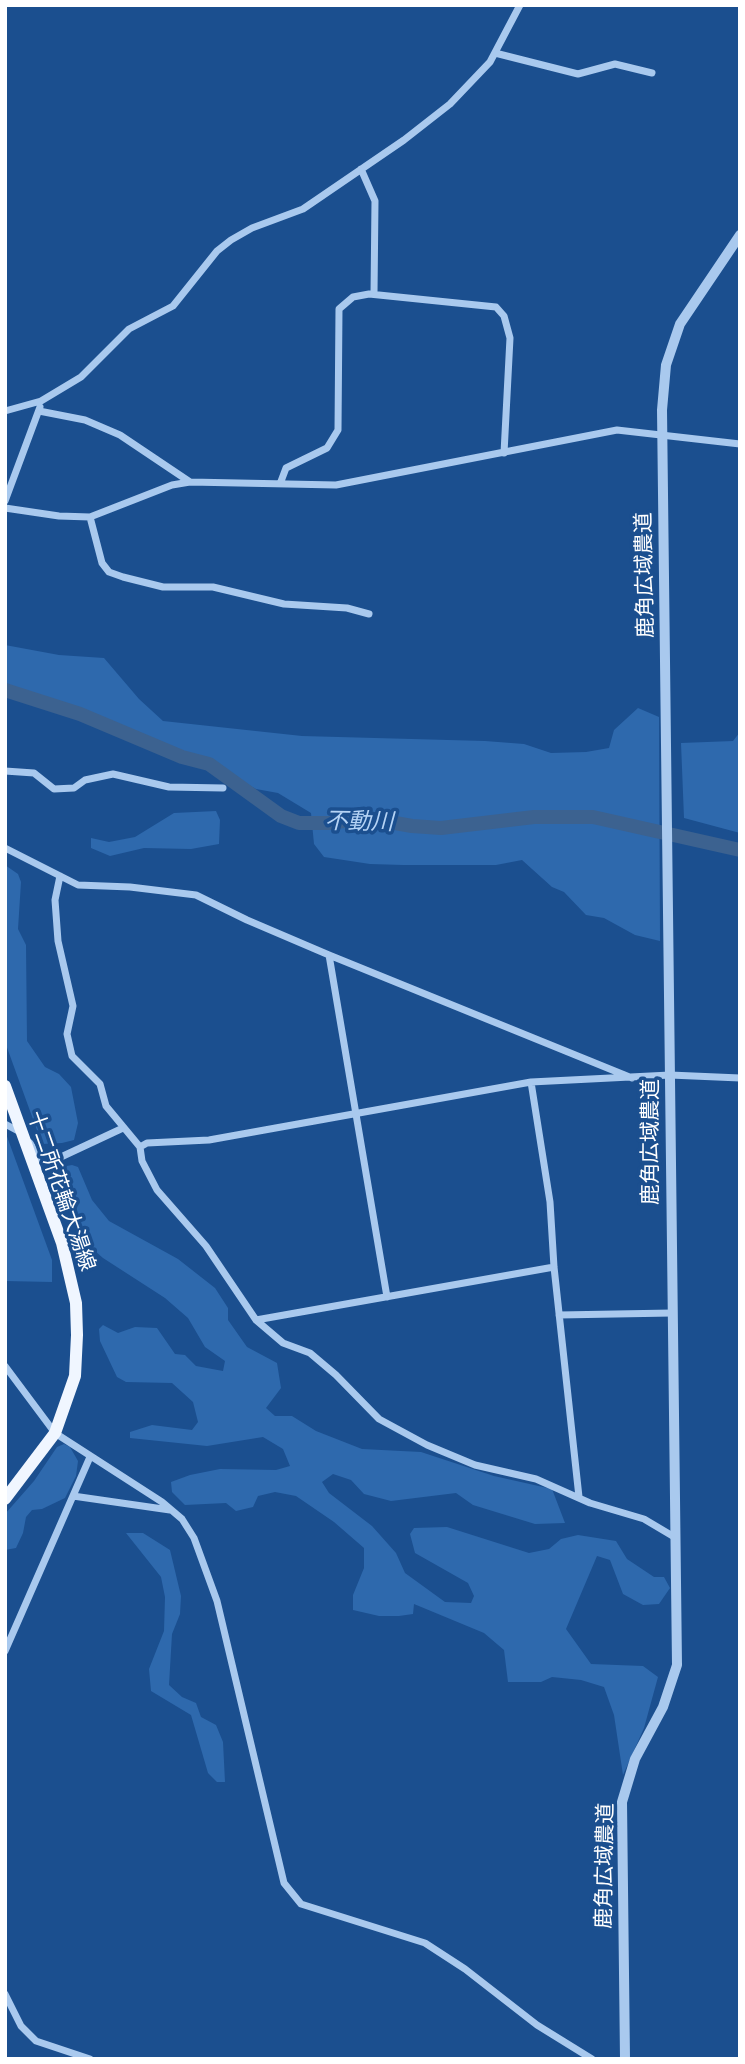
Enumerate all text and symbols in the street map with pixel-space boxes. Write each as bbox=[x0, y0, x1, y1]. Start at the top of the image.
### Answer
street label: 鹿角広域農道 bbox=[631, 512, 659, 638]
water label: 不動川 bbox=[324, 808, 394, 836]
street label: 鹿角広域農道 bbox=[638, 1079, 664, 1205]
street label: 十二所花輪大湯線 bbox=[22, 1107, 100, 1275]
street label: 鹿角広域農道 bbox=[591, 1803, 619, 1929]

